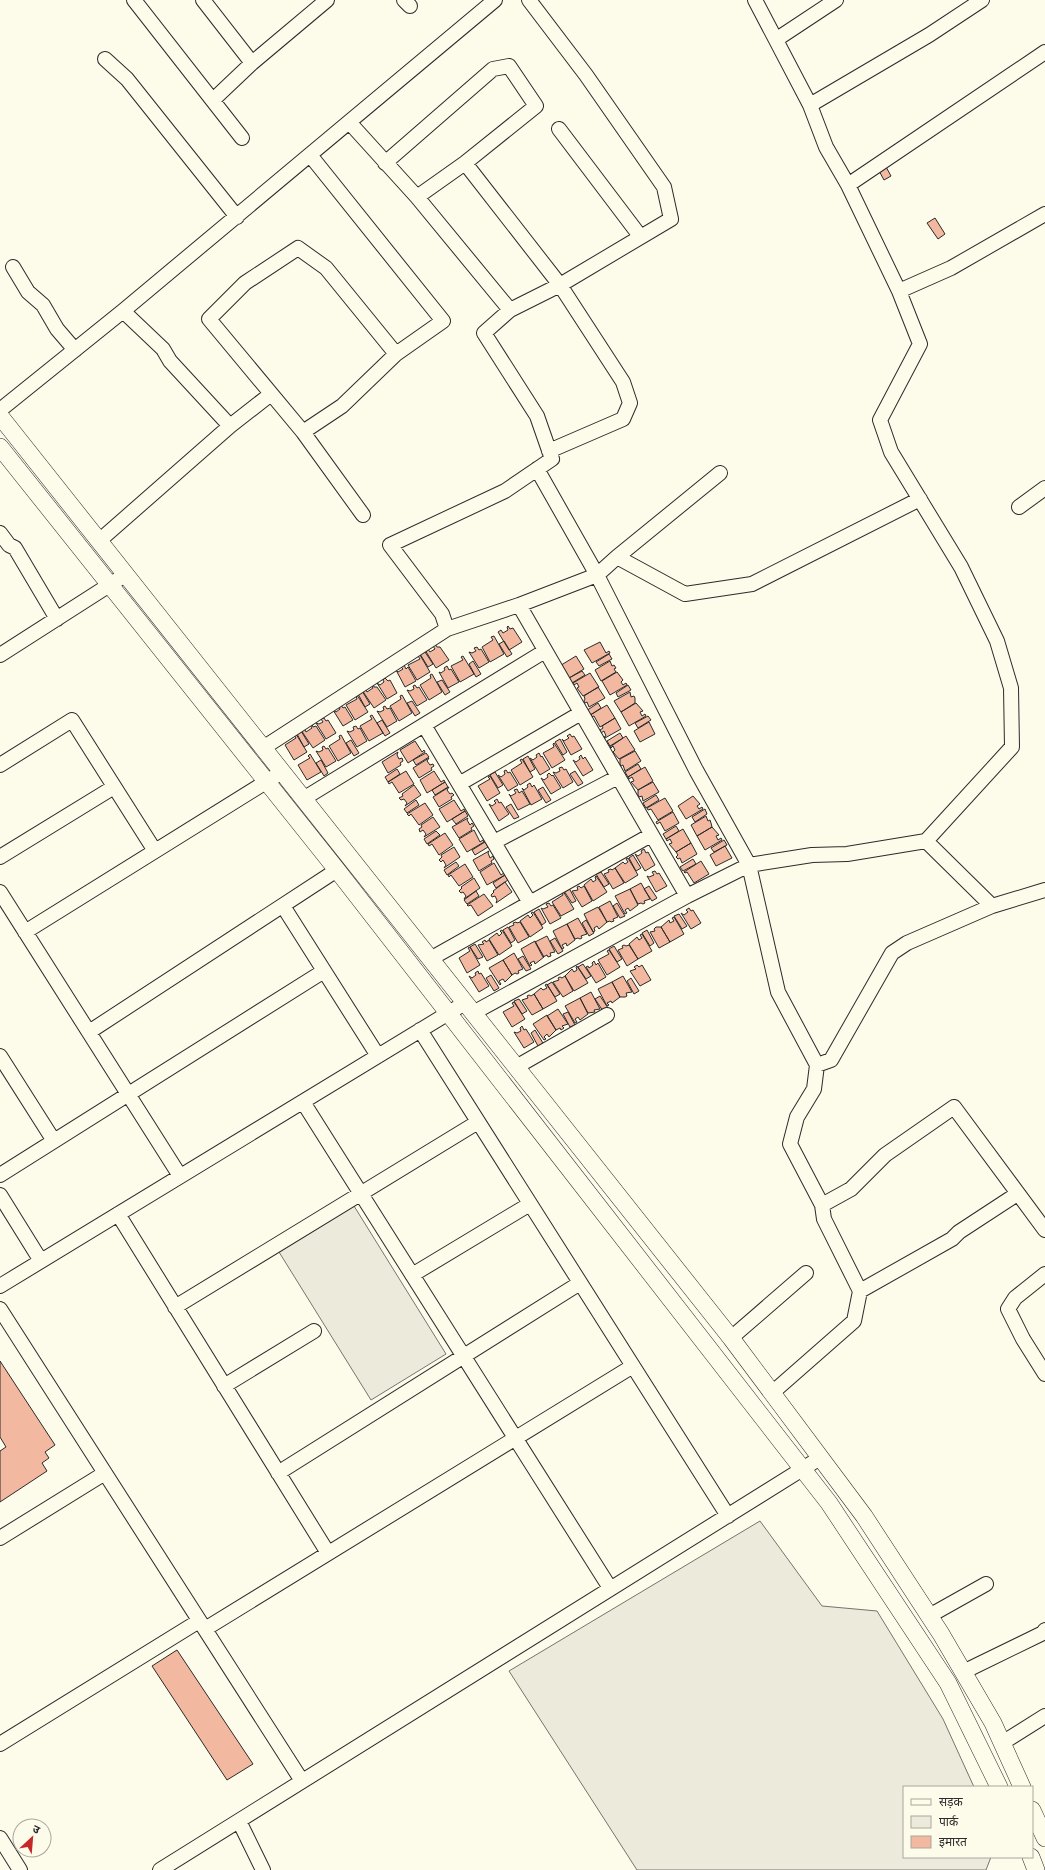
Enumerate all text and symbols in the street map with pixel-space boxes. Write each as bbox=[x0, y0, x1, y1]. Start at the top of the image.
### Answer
legend bbox=[903, 1786, 1033, 1858]
text: सड़क bbox=[939, 1795, 964, 1811]
text: पार्क bbox=[939, 1815, 959, 1831]
north arrow bbox=[12, 1818, 52, 1858]
text: उ bbox=[30, 1822, 42, 1838]
text: इमारत bbox=[939, 1835, 968, 1851]

